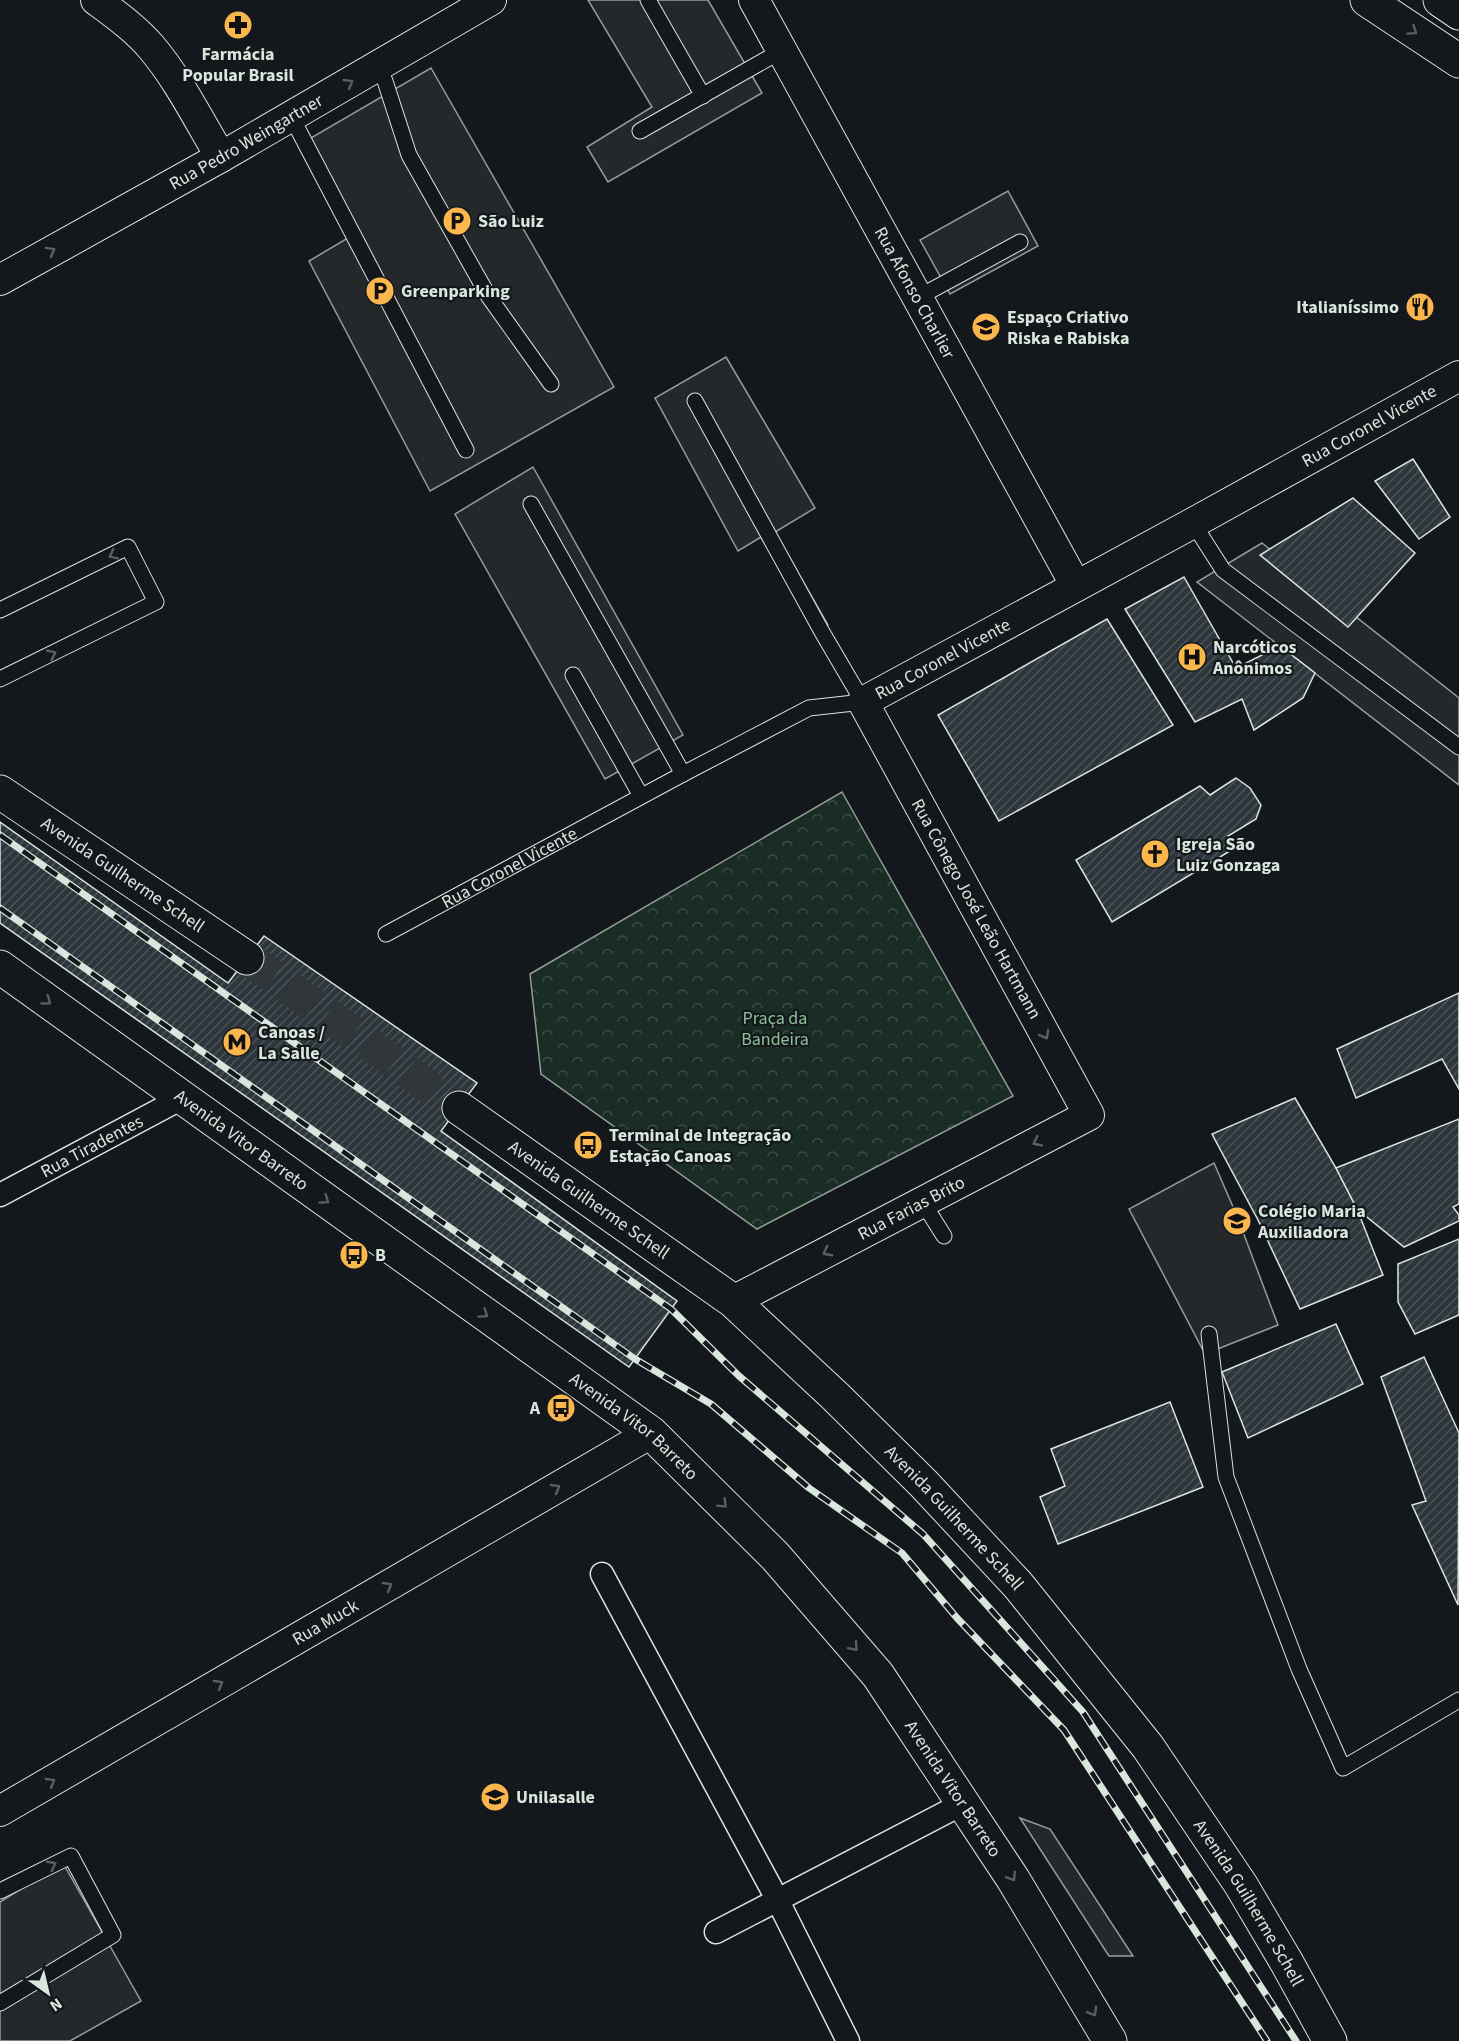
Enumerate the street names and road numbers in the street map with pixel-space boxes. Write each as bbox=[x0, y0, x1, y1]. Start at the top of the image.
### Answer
street label: Rua Pedro Weingartner bbox=[165, 88, 328, 196]
street label: Rua Afonso Charlier bbox=[868, 222, 962, 364]
street label: Rua Coronel Vicente bbox=[1297, 378, 1441, 473]
street label: Rua Coronel Vicente bbox=[870, 612, 1015, 706]
street label: Rua Cônego José Leão Hartmann bbox=[905, 794, 1047, 1024]
street label: Avenida Guilherme Schell bbox=[36, 811, 210, 939]
street label: Rua Coronel Vicente bbox=[437, 821, 582, 914]
street label: Avenida Vitor Barreto bbox=[169, 1083, 314, 1196]
street label: Rua Tiradentes bbox=[36, 1109, 147, 1184]
street label: Avenida Guilherme Schell bbox=[503, 1134, 675, 1265]
street label: Rua Farias Brito bbox=[853, 1170, 969, 1246]
street label: Avenida Vitor Barreto bbox=[565, 1366, 704, 1486]
street label: Avenida Guilherme Schell bbox=[879, 1439, 1030, 1595]
street label: Rua Muck bbox=[287, 1593, 363, 1651]
street label: Avenida Vitor Barreto bbox=[899, 1715, 1008, 1862]
street label: Avenida Guilherme Schell bbox=[1188, 1814, 1310, 1991]

